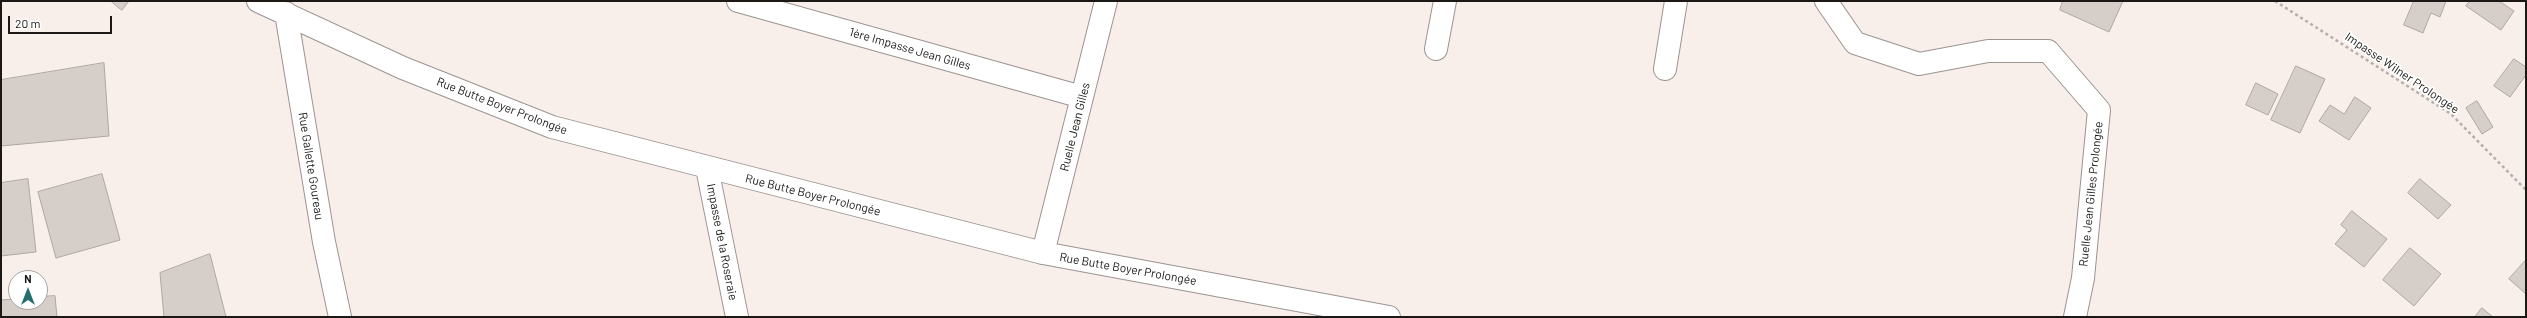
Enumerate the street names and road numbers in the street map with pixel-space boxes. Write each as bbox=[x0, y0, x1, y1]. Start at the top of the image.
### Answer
street label: 1ère Impasse Jean Gilles bbox=[848, 25, 972, 73]
street label: Impasse Wilner Prolongée bbox=[2342, 29, 2462, 117]
street label: Rue Butte Boyer Prolongée bbox=[435, 74, 569, 138]
street label: Ruelle Jean Gilles bbox=[1057, 81, 1093, 173]
street label: Rue Gallette Goureau bbox=[295, 111, 327, 221]
street label: Ruelle Jean Gilles Prolongée bbox=[2076, 121, 2106, 267]
street label: Rue Butte Boyer Prolongée bbox=[744, 171, 882, 219]
street label: Impasse de la Roseraie bbox=[704, 182, 740, 302]
street label: Rue Butte Boyer Prolongée bbox=[1058, 250, 1198, 288]

